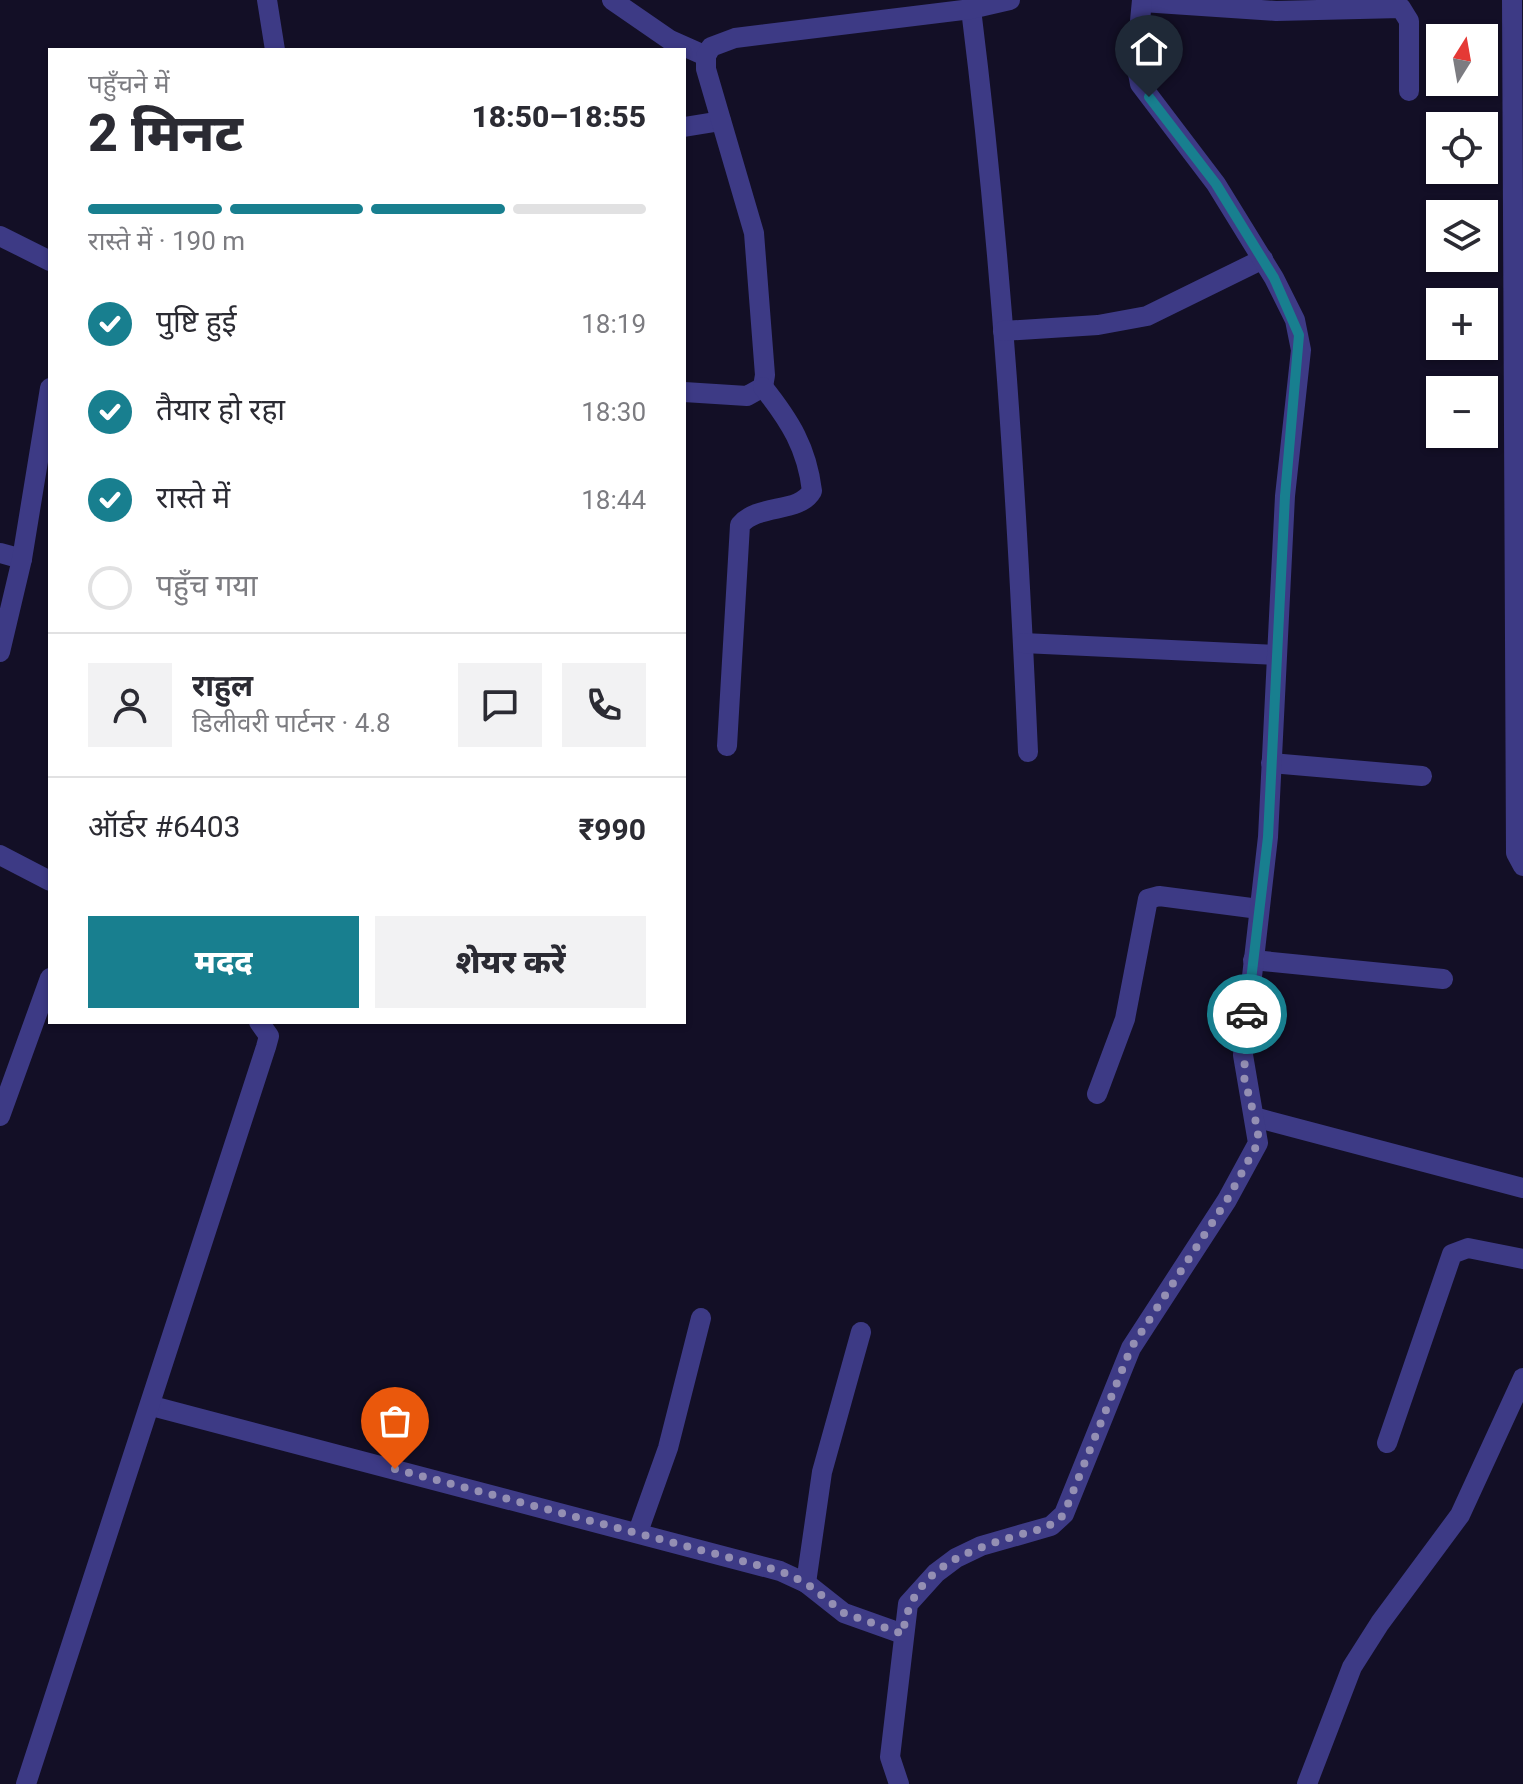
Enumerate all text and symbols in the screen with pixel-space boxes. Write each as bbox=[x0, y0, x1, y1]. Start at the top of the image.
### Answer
pin bbox=[1115, 15, 1183, 97]
north arrow bbox=[1426, 24, 1498, 96]
map controls bbox=[1426, 24, 1498, 448]
icon: home bbox=[1127, 27, 1171, 71]
text: पहुँचने में bbox=[88, 69, 170, 99]
text: 18:50–18:55 bbox=[471, 99, 646, 134]
text: 2 मिनट bbox=[88, 103, 243, 164]
button: locate bbox=[1426, 112, 1498, 184]
button: layers bbox=[1426, 200, 1498, 272]
text: रास्ते में · 190 m bbox=[88, 226, 245, 256]
button: + bbox=[1426, 288, 1498, 360]
icon: check bbox=[88, 302, 132, 346]
text: पुष्टि हुई bbox=[156, 304, 236, 339]
text: 18:19 bbox=[581, 309, 646, 339]
button: − bbox=[1426, 376, 1498, 448]
icon: check bbox=[88, 390, 132, 434]
text: तैयार हो रहा bbox=[156, 392, 285, 427]
text: 18:30 bbox=[581, 397, 646, 427]
icon: check bbox=[88, 478, 132, 522]
text: रास्ते में bbox=[156, 480, 230, 515]
text: 18:44 bbox=[581, 485, 646, 515]
text: पहुँच गया bbox=[156, 568, 258, 603]
button: person bbox=[88, 663, 172, 747]
button: chat bbox=[458, 663, 542, 747]
button: phone bbox=[562, 663, 646, 747]
text: राहुल bbox=[192, 668, 253, 703]
text: डिलीवरी पार्टनर · 4.8 bbox=[192, 708, 391, 738]
text: ऑर्डर #6403 bbox=[88, 809, 240, 844]
text: ₹990 bbox=[579, 812, 646, 847]
button: मदद bbox=[88, 916, 359, 1008]
button: शेयर करें bbox=[375, 916, 646, 1008]
courier bbox=[1207, 974, 1287, 1054]
icon: car bbox=[1225, 992, 1269, 1036]
pin bbox=[361, 1387, 429, 1469]
icon: bag bbox=[373, 1399, 417, 1443]

